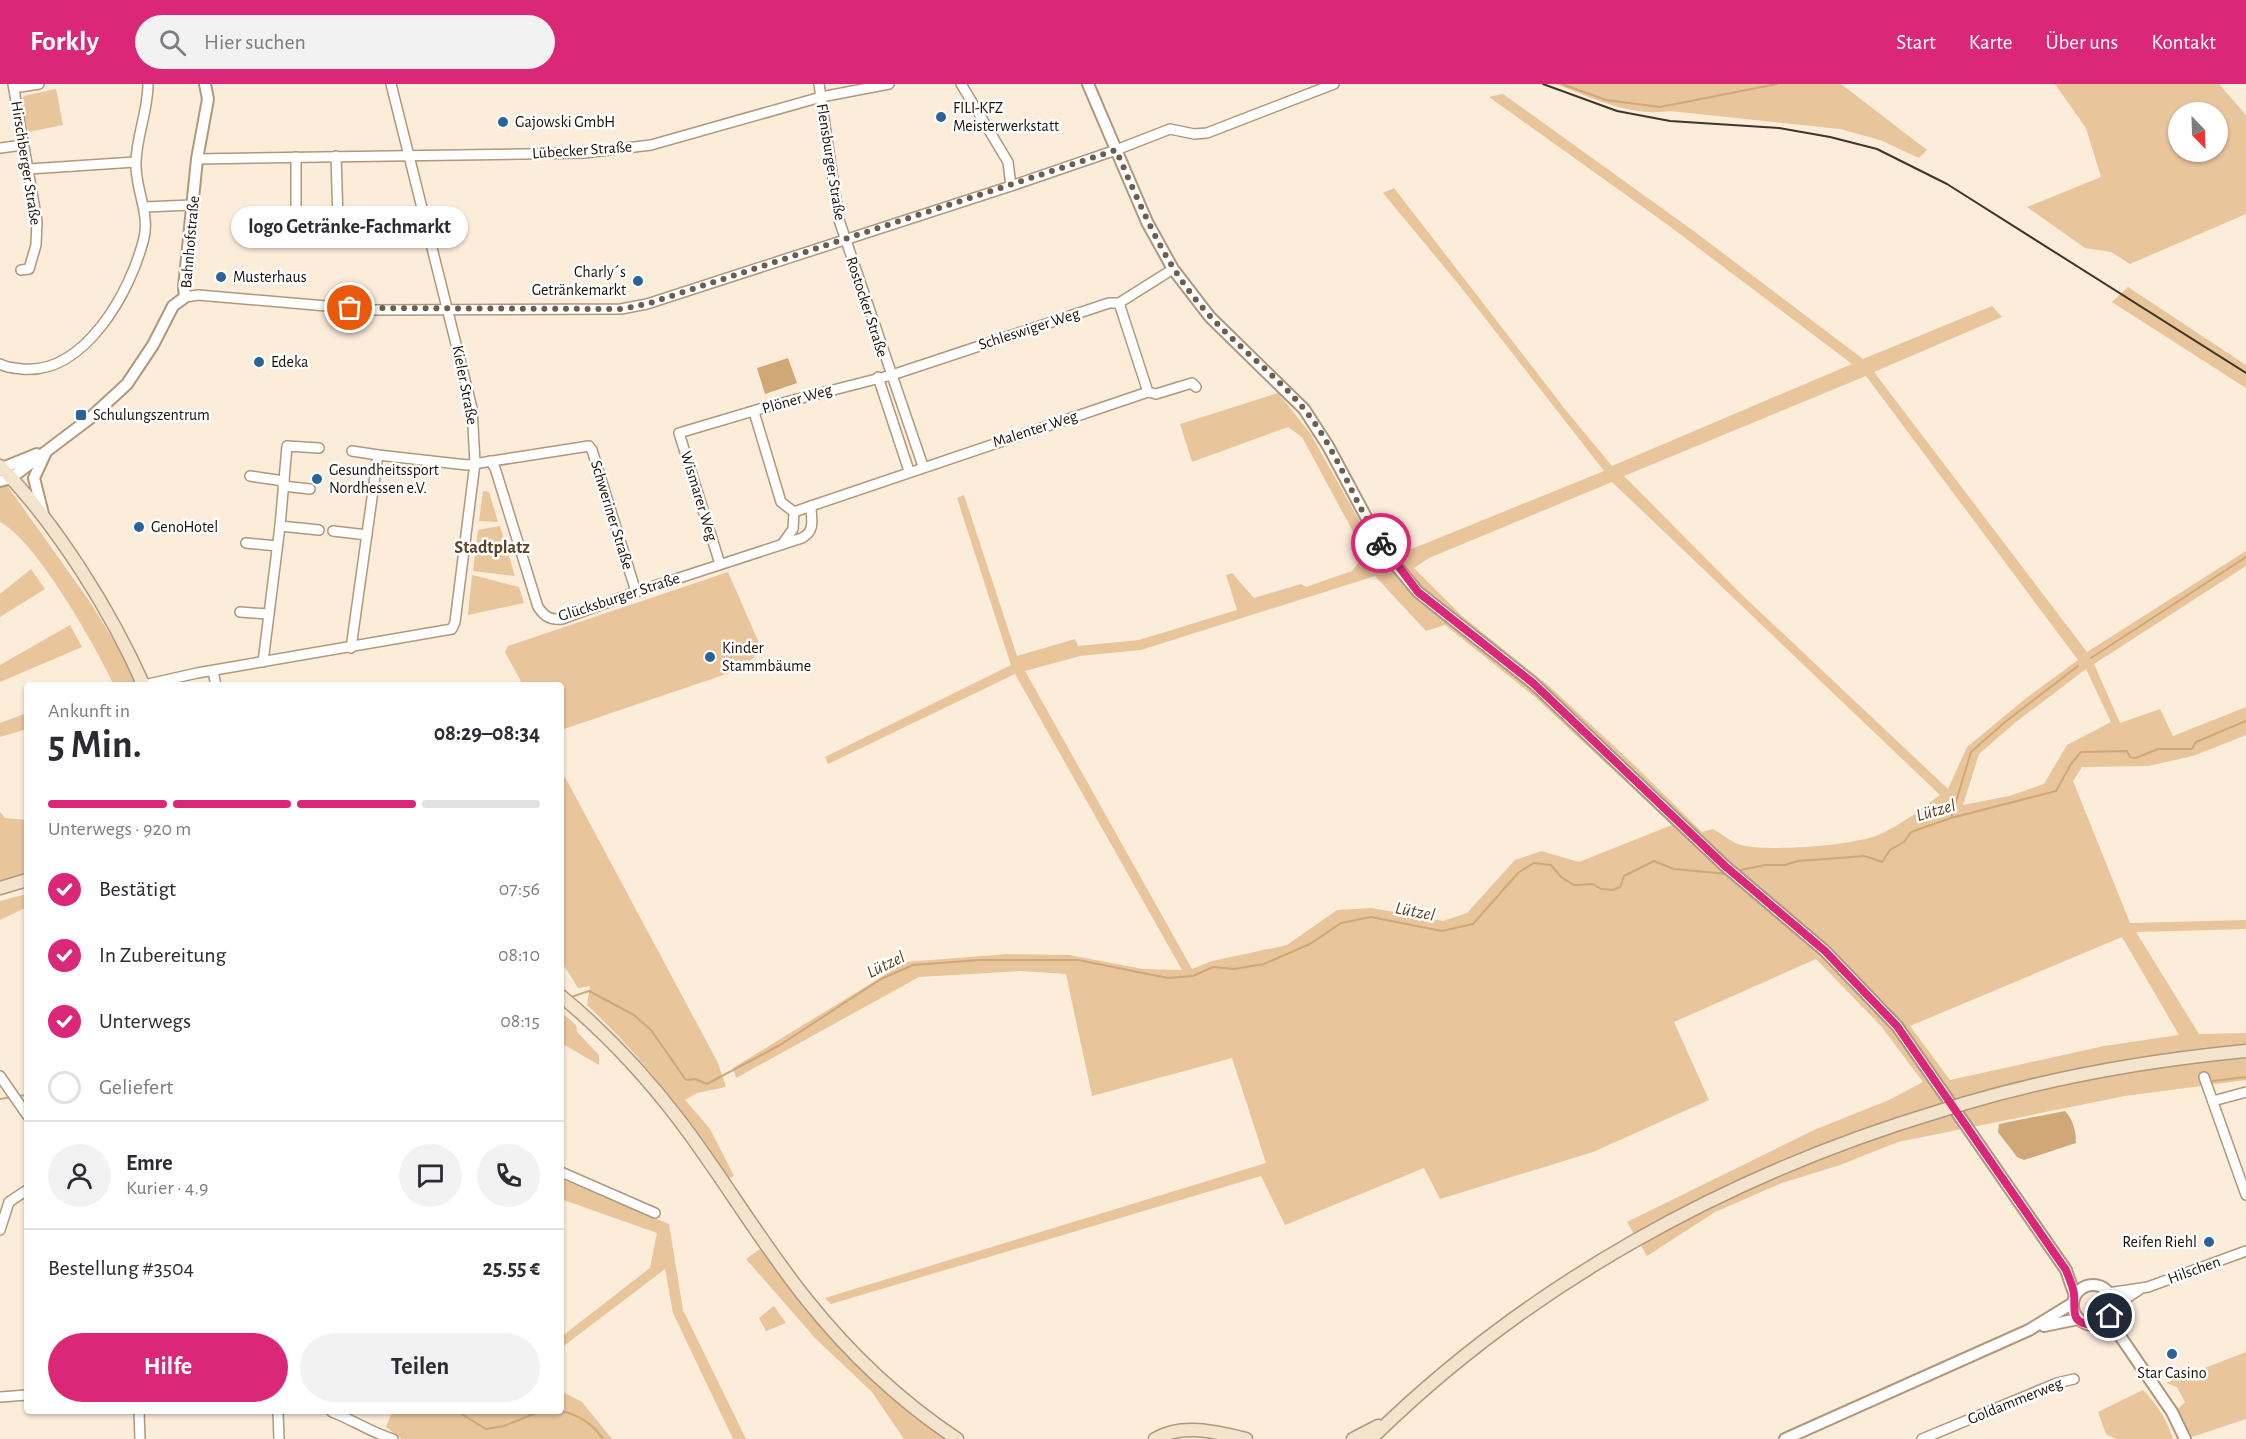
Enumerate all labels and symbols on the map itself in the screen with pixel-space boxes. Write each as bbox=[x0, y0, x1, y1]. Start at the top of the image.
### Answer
street label: Hirschberger Straße bbox=[8, 100, 44, 226]
place label: FILI-KFZ Meisterwerkstatt bbox=[953, 100, 1059, 134]
street label: Flensburger Straße bbox=[814, 102, 848, 222]
north arrow bbox=[2168, 102, 2228, 162]
marker: FILI-KFZ Meisterwerkstatt bbox=[934, 110, 948, 124]
place label: Gajowski GmbH bbox=[515, 114, 615, 131]
marker: Gajowski GmbH bbox=[496, 115, 510, 129]
street label: Lübecker Straße bbox=[532, 139, 632, 161]
street label: Bahnhofstraße bbox=[178, 195, 202, 289]
callout: logo Getränke-Fachmarkt bbox=[232, 206, 469, 248]
street label: Rostocker Straße bbox=[843, 255, 891, 359]
place label: Charly´s Getränkemarkt bbox=[532, 264, 626, 298]
place label: Musterhaus bbox=[233, 269, 307, 285]
marker: Musterhaus bbox=[214, 270, 228, 284]
marker: Charly´s Getränkemarkt bbox=[631, 274, 645, 288]
pin bbox=[324, 282, 375, 333]
street label: Schleswiger Weg bbox=[977, 305, 1082, 353]
street label: Kieler Straße bbox=[449, 344, 481, 426]
place label: Edeka bbox=[271, 354, 308, 370]
marker: Edeka bbox=[252, 355, 266, 369]
street label: Plöner Weg bbox=[760, 381, 834, 417]
place label: Schulungszentrum bbox=[93, 407, 210, 423]
marker: Schulungszentrum bbox=[74, 408, 88, 422]
street label: Malenter Weg bbox=[991, 408, 1080, 450]
street label: Wismarer Weg bbox=[678, 449, 720, 543]
street label: Schweriner Straße bbox=[588, 459, 636, 571]
place label: Gesundheitssport Nordhessen e.V. bbox=[329, 462, 439, 496]
marker: Gesundheitssport Nordhessen e.V. bbox=[310, 472, 324, 486]
courier bbox=[1351, 513, 1411, 573]
place label: GenoHotel bbox=[151, 519, 218, 535]
marker: GenoHotel bbox=[132, 520, 146, 534]
district label: Stadtplatz bbox=[454, 539, 530, 557]
street label: Glücksburger Straße bbox=[556, 570, 682, 624]
place label: Kinder Stammbäume bbox=[722, 640, 811, 674]
marker: Kinder Stammbäume bbox=[703, 650, 717, 664]
water label: Lützel bbox=[1914, 797, 1958, 825]
water label: Lützel bbox=[1394, 899, 1436, 925]
water label: Lützel bbox=[864, 948, 908, 982]
place label: Reifen Riehl bbox=[2122, 1234, 2197, 1250]
marker: Reifen Riehl bbox=[2202, 1235, 2216, 1249]
street label: Hilschen bbox=[2166, 1253, 2222, 1287]
pin bbox=[2084, 1290, 2135, 1341]
marker: Star Casino bbox=[2165, 1347, 2179, 1361]
place label: Star Casino bbox=[2137, 1365, 2207, 1381]
street label: Goldammerweg bbox=[1965, 1375, 2065, 1427]

